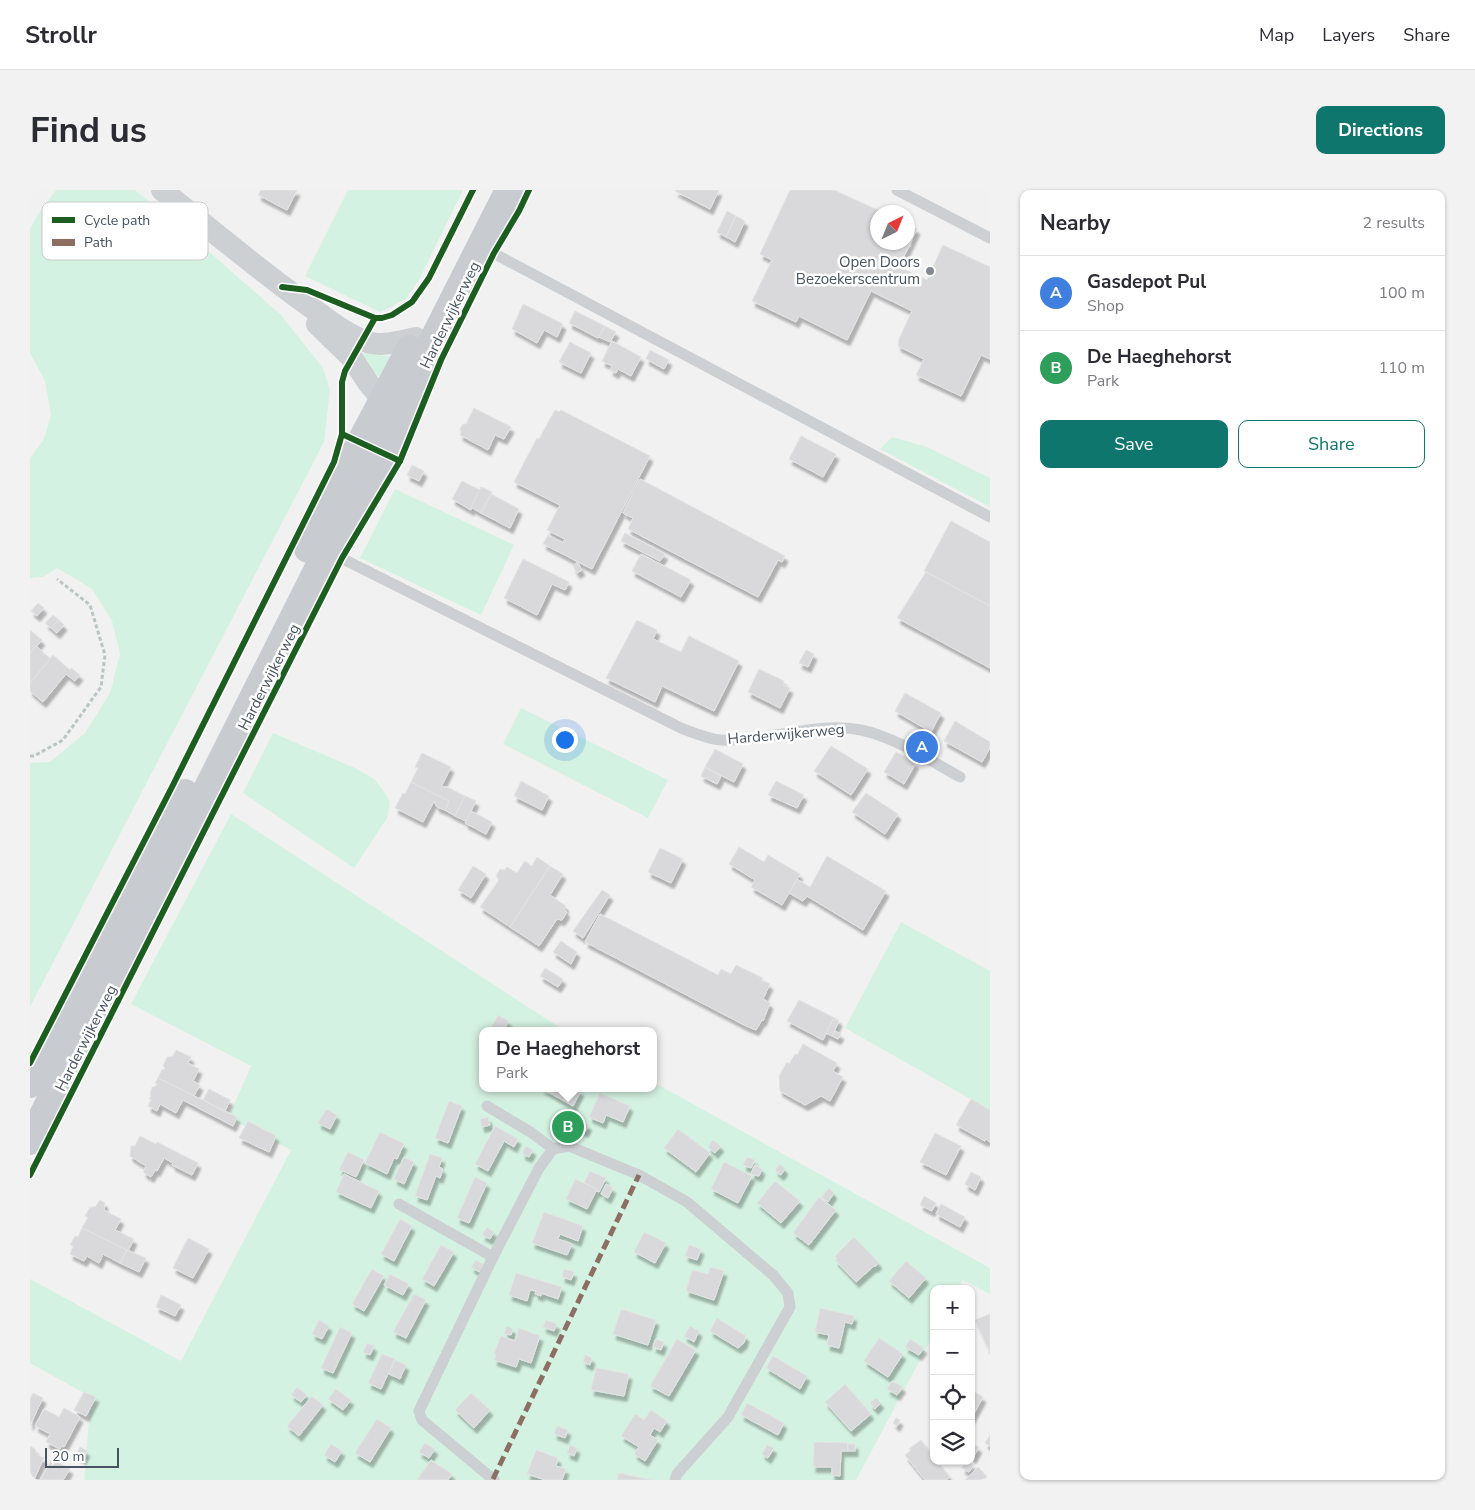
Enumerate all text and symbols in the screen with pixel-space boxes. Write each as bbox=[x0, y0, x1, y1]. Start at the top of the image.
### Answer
text: Strollr bbox=[25, 19, 97, 51]
text: Map bbox=[1259, 23, 1294, 47]
text: Layers bbox=[1322, 23, 1375, 47]
text: Share bbox=[1403, 23, 1450, 47]
button: Directions bbox=[1316, 106, 1445, 154]
text: Find us bbox=[30, 107, 147, 154]
legend bbox=[42, 202, 208, 260]
north arrow bbox=[870, 205, 915, 250]
text: Nearby bbox=[1040, 209, 1110, 237]
text: Cycle path bbox=[84, 211, 150, 230]
text: 2 results bbox=[1363, 212, 1425, 234]
text: Path bbox=[84, 233, 113, 252]
place label: Open Doors Bezoekerscentrum bbox=[796, 252, 920, 289]
street label: Harderwijkerweg bbox=[415, 258, 485, 372]
marker: Open Doors Bezoekerscentrum bbox=[924, 265, 936, 277]
text: Gasdepot Pul bbox=[1087, 269, 1206, 295]
text: A bbox=[1050, 282, 1062, 304]
text: 100 m bbox=[1378, 282, 1425, 304]
text: Shop bbox=[1087, 295, 1124, 317]
text: De Haeghehorst bbox=[1087, 344, 1231, 370]
text: B bbox=[1050, 357, 1062, 379]
text: 110 m bbox=[1378, 357, 1425, 379]
text: Park bbox=[1087, 370, 1119, 392]
button: Save bbox=[1040, 420, 1228, 468]
button: Share bbox=[1238, 420, 1425, 468]
street label: Harderwijkerweg bbox=[233, 620, 305, 734]
street label: Harderwijkerweg bbox=[727, 719, 845, 749]
your location bbox=[552, 727, 578, 753]
pin: A bbox=[906, 728, 938, 766]
street label: Harderwijkerweg bbox=[50, 981, 122, 1095]
popup bbox=[479, 1027, 657, 1092]
text: De Haeghehorst bbox=[496, 1036, 640, 1062]
text: Park bbox=[496, 1062, 528, 1084]
pin: B bbox=[552, 1108, 584, 1146]
map controls bbox=[930, 1285, 975, 1465]
button: + bbox=[930, 1285, 975, 1330]
button: − bbox=[930, 1330, 975, 1375]
button: locate bbox=[930, 1375, 975, 1420]
button: layers bbox=[930, 1420, 975, 1465]
scale bar bbox=[45, 1445, 119, 1468]
text: 20 m bbox=[52, 1447, 84, 1466]

